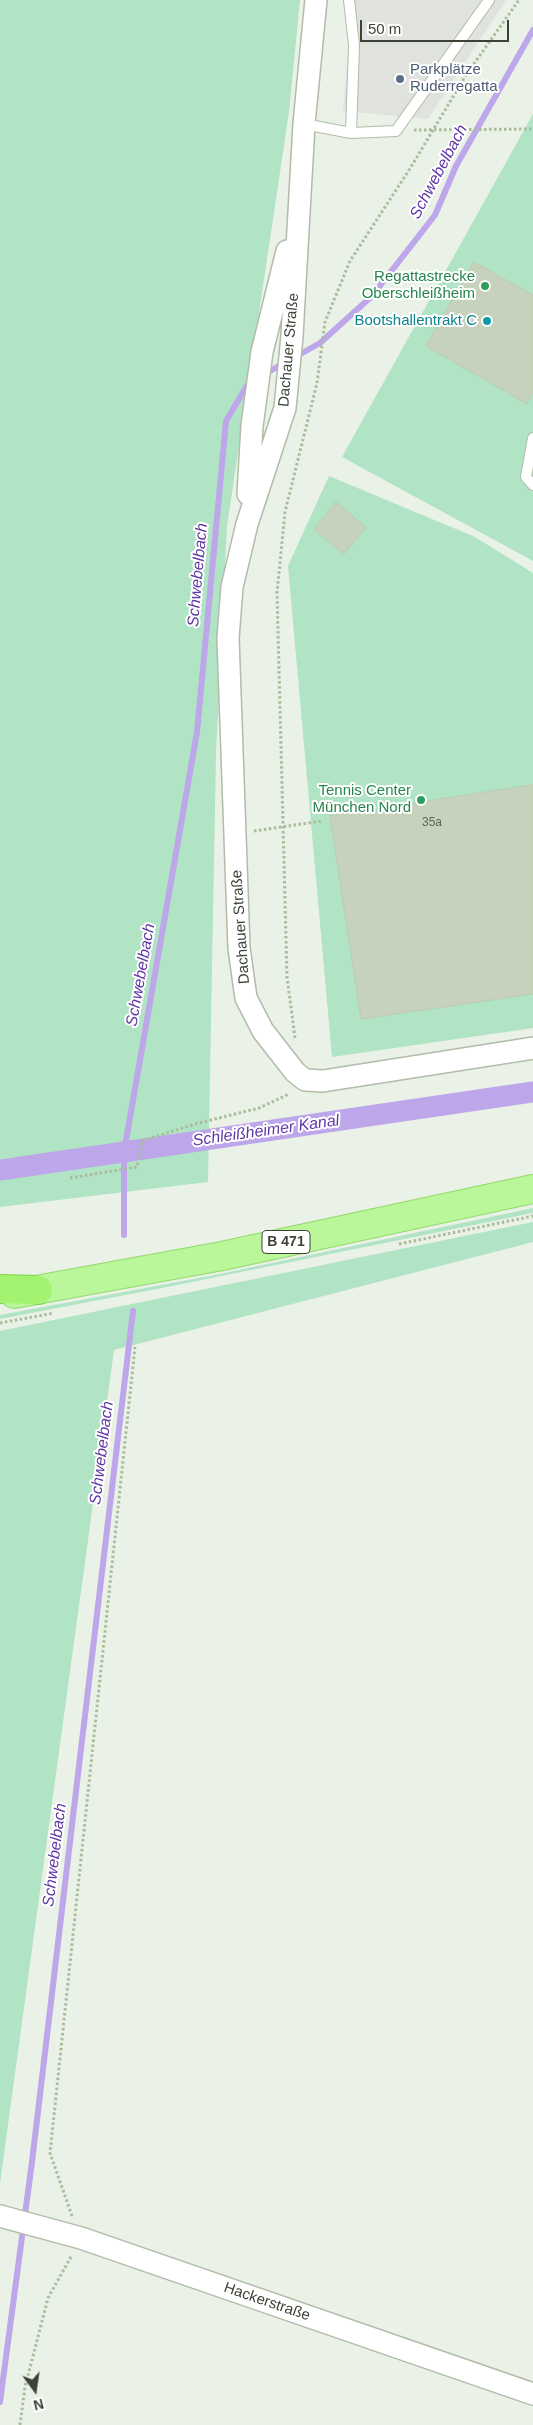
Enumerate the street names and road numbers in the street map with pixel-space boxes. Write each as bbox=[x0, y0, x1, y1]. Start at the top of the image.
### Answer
street label: Dachauer Straße bbox=[275, 292, 303, 408]
street label: Dachauer Straße bbox=[228, 869, 254, 985]
road number: B 471 bbox=[262, 1230, 310, 1254]
street label: Hackerstraße bbox=[222, 2279, 312, 2325]

